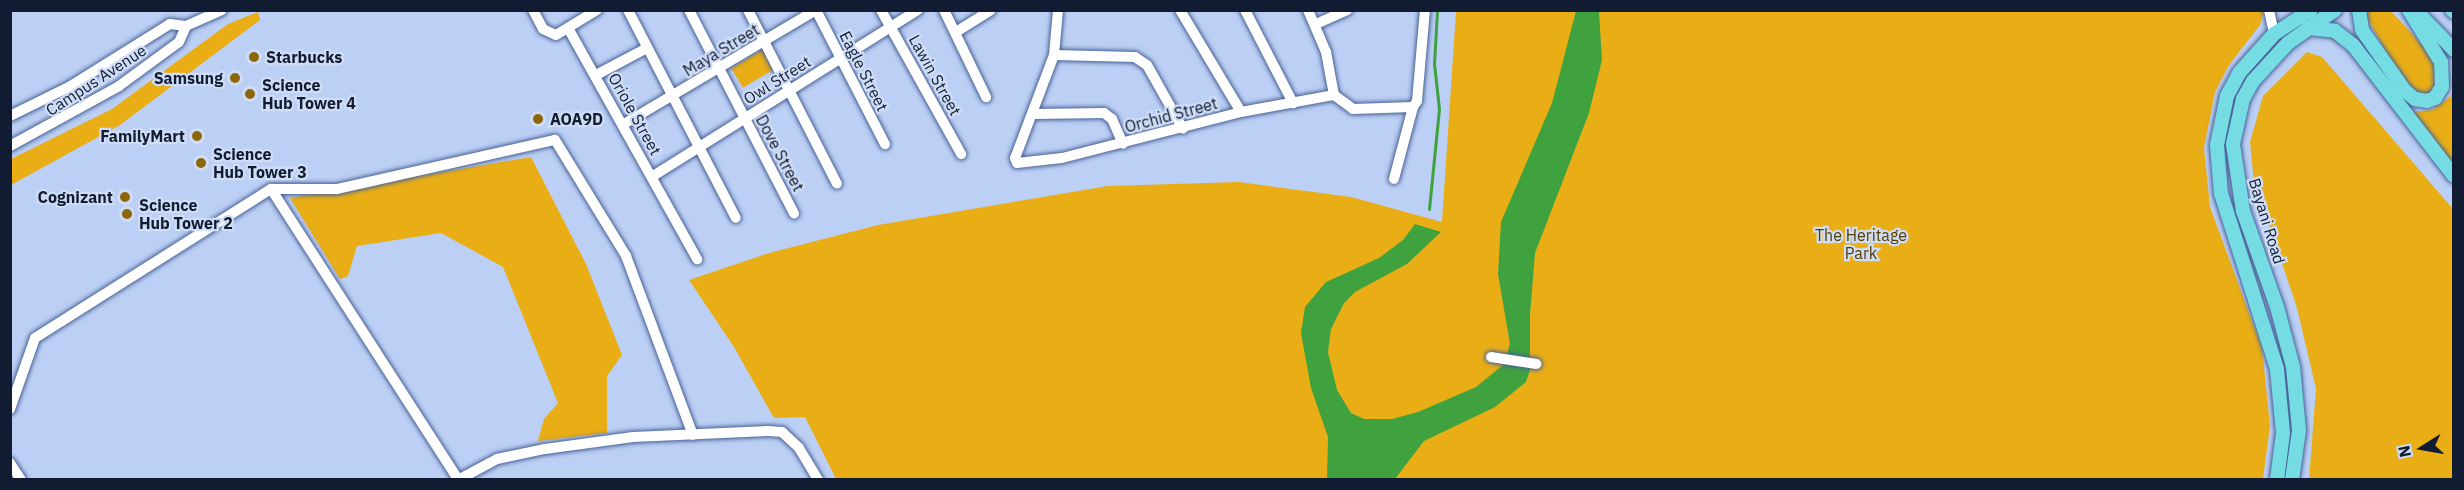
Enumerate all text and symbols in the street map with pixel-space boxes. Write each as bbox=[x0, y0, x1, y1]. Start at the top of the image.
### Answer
street label: Maya Street bbox=[679, 20, 763, 80]
street label: Eagle Street bbox=[836, 28, 892, 114]
street label: Lawin Street bbox=[905, 31, 965, 119]
street label: Campus Avenue bbox=[42, 40, 150, 120]
place label: Starbucks bbox=[266, 47, 342, 67]
marker: Starbucks bbox=[247, 50, 261, 64]
street label: Owl Street bbox=[740, 52, 814, 108]
place label: Samsung bbox=[154, 68, 223, 88]
street label: Oriole Street bbox=[605, 70, 665, 158]
marker: Samsung bbox=[228, 71, 242, 85]
place label: Science Hub Tower 4 bbox=[262, 75, 356, 113]
marker: Science Hub Tower 4 bbox=[243, 87, 257, 101]
street label: Orchid Street bbox=[1123, 93, 1219, 137]
place label: AOA9D bbox=[550, 109, 603, 129]
marker: AOA9D bbox=[531, 112, 545, 126]
street label: Dove Street bbox=[752, 112, 808, 194]
place label: FamilyMart bbox=[100, 126, 185, 146]
marker: FamilyMart bbox=[190, 129, 204, 143]
place label: Science Hub Tower 3 bbox=[213, 144, 307, 182]
marker: Science Hub Tower 3 bbox=[194, 156, 208, 170]
street label: Bayani Road bbox=[2245, 176, 2289, 266]
place label: Cognizant bbox=[38, 187, 113, 207]
marker: Cognizant bbox=[118, 190, 132, 204]
place label: Science Hub Tower 2 bbox=[139, 195, 233, 233]
marker: Science Hub Tower 2 bbox=[120, 207, 134, 221]
park label: The Heritage Park bbox=[1815, 225, 1907, 263]
north arrow bbox=[2392, 418, 2452, 478]
text: N bbox=[2393, 444, 2415, 459]

